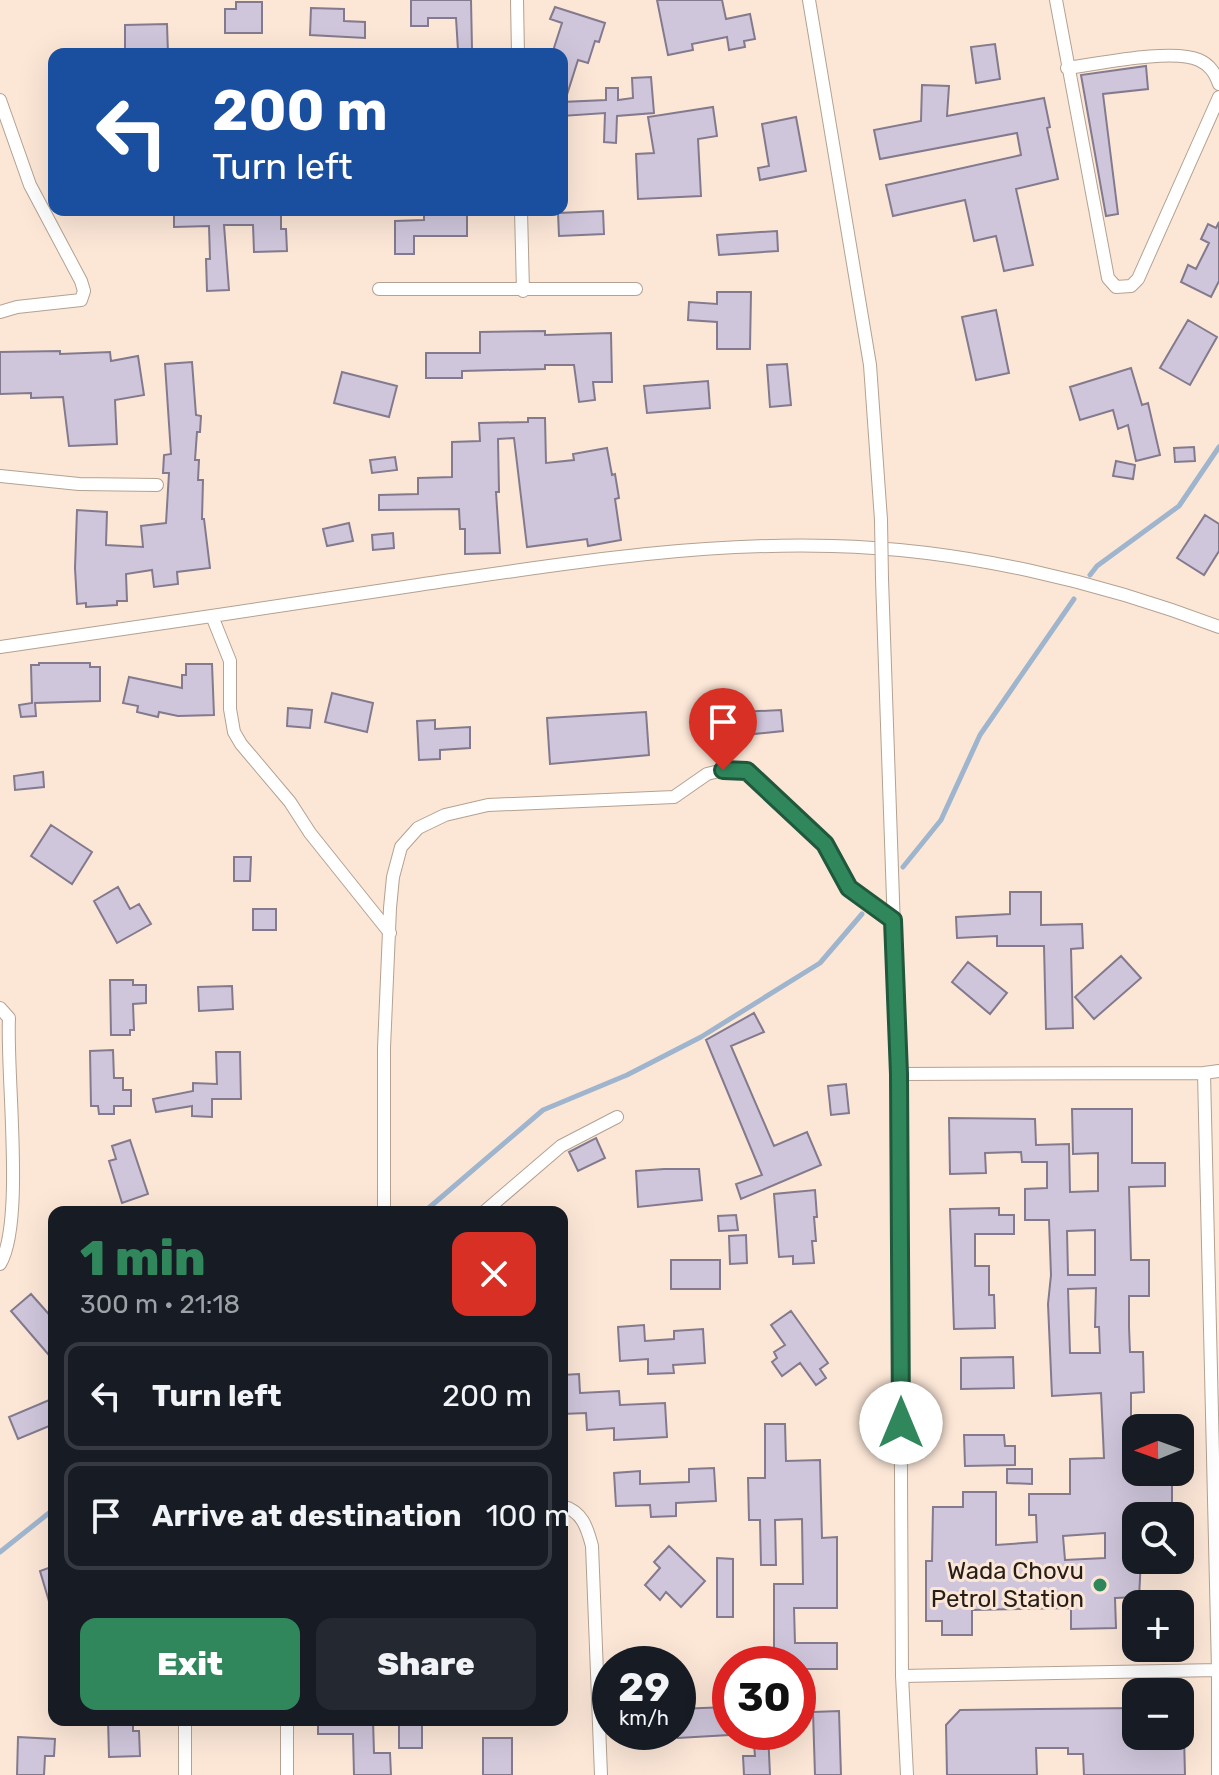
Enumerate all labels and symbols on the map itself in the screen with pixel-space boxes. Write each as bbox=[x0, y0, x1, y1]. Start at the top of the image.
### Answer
pin bbox=[689, 688, 757, 770]
position arrow bbox=[859, 1381, 943, 1465]
north arrow bbox=[1122, 1414, 1194, 1486]
place label: Wada Chovu Petrol Station bbox=[931, 1557, 1084, 1613]
marker: Wada Chovu Petrol Station bbox=[1091, 1576, 1109, 1594]
speed limit sign: 30 bbox=[712, 1646, 816, 1750]

